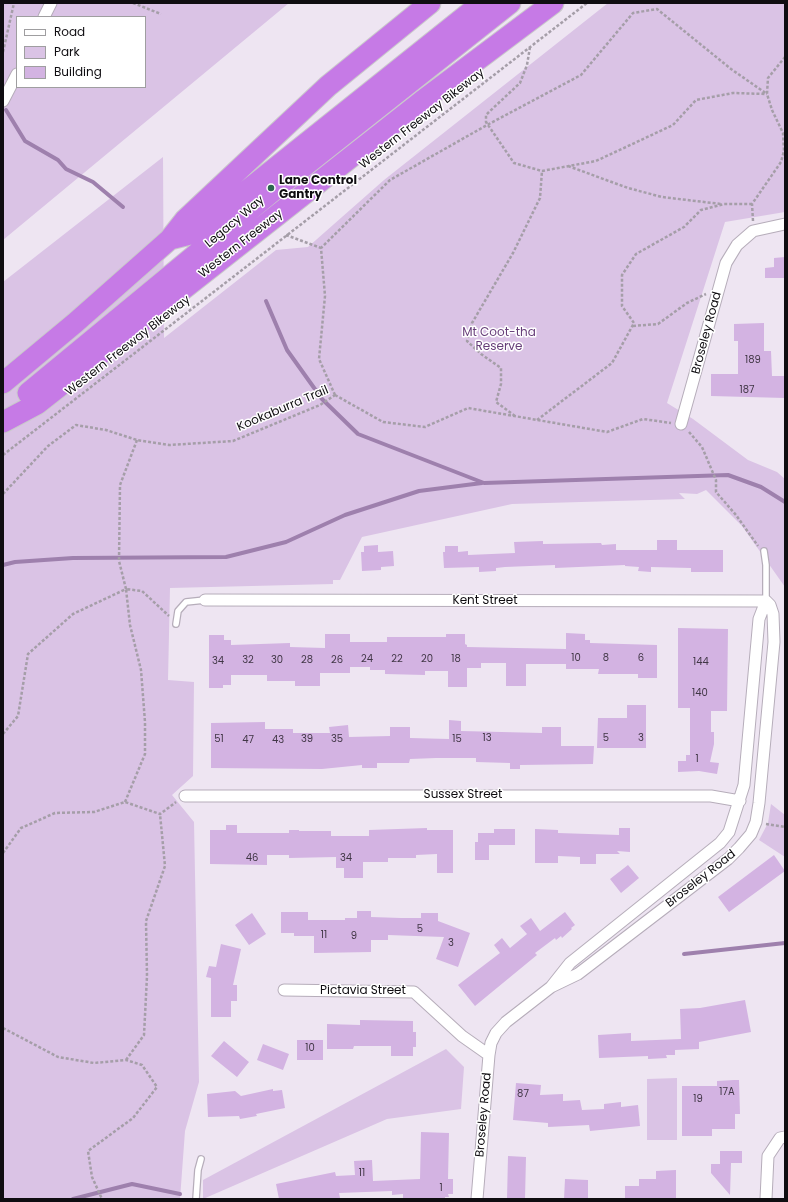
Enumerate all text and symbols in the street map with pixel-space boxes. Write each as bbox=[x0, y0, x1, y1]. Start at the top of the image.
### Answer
legend bbox=[16, 16, 146, 88]
text: Road bbox=[54, 23, 85, 40]
text: Park bbox=[54, 43, 80, 60]
text: Building bbox=[54, 63, 102, 80]
street label: Western Freeway Bikeway bbox=[357, 66, 487, 172]
place label: Lane Control Gantry bbox=[279, 174, 357, 202]
marker: Lane Control Gantry bbox=[266, 183, 276, 193]
street label: Legacy Way bbox=[203, 193, 267, 251]
street label: Western Freeway bbox=[196, 207, 286, 281]
street label: Broseley Road bbox=[689, 290, 725, 376]
street label: Western Freeway Bikeway bbox=[63, 293, 193, 399]
park label: Mt Coot-tha Reserve bbox=[462, 326, 536, 354]
house number: 189 bbox=[745, 354, 761, 366]
street label: Kookaburra Trail bbox=[235, 383, 331, 435]
house number: 187 bbox=[740, 384, 754, 396]
street label: Kent Street bbox=[452, 594, 518, 608]
house number: 10 bbox=[571, 652, 581, 664]
house number: 8 bbox=[603, 652, 609, 664]
house number: 6 bbox=[638, 652, 644, 664]
house number: 24 bbox=[361, 653, 373, 665]
house number: 22 bbox=[391, 653, 403, 665]
house number: 20 bbox=[421, 653, 433, 665]
house number: 18 bbox=[451, 653, 461, 665]
house number: 32 bbox=[242, 654, 254, 666]
house number: 30 bbox=[271, 654, 283, 666]
house number: 28 bbox=[301, 654, 313, 666]
house number: 26 bbox=[331, 654, 343, 666]
house number: 34 bbox=[212, 655, 224, 667]
house number: 144 bbox=[693, 656, 709, 668]
house number: 140 bbox=[692, 687, 708, 699]
house number: 13 bbox=[482, 732, 492, 744]
house number: 5 bbox=[603, 732, 609, 744]
house number: 3 bbox=[638, 732, 644, 744]
house number: 51 bbox=[214, 733, 224, 745]
house number: 39 bbox=[301, 733, 313, 745]
house number: 35 bbox=[331, 733, 343, 745]
house number: 15 bbox=[452, 733, 462, 745]
house number: 47 bbox=[242, 734, 254, 746]
house number: 43 bbox=[272, 734, 284, 746]
house number: 1 bbox=[695, 753, 699, 765]
street label: Sussex Street bbox=[424, 788, 502, 802]
street label: Broseley Road bbox=[663, 847, 739, 911]
house number: 46 bbox=[246, 852, 258, 864]
house number: 34 bbox=[340, 852, 352, 864]
house number: 5 bbox=[417, 923, 423, 935]
house number: 11 bbox=[321, 929, 327, 941]
house number: 9 bbox=[351, 930, 357, 942]
house number: 3 bbox=[448, 937, 454, 949]
street label: Pictavia Street bbox=[320, 984, 406, 998]
house number: 10 bbox=[305, 1042, 315, 1054]
street label: Broseley Road bbox=[473, 1072, 495, 1158]
house number: 17A bbox=[719, 1086, 735, 1098]
house number: 87 bbox=[517, 1088, 529, 1100]
house number: 19 bbox=[693, 1093, 703, 1105]
house number: 11 bbox=[359, 1167, 365, 1179]
house number: 1 bbox=[439, 1182, 443, 1194]

